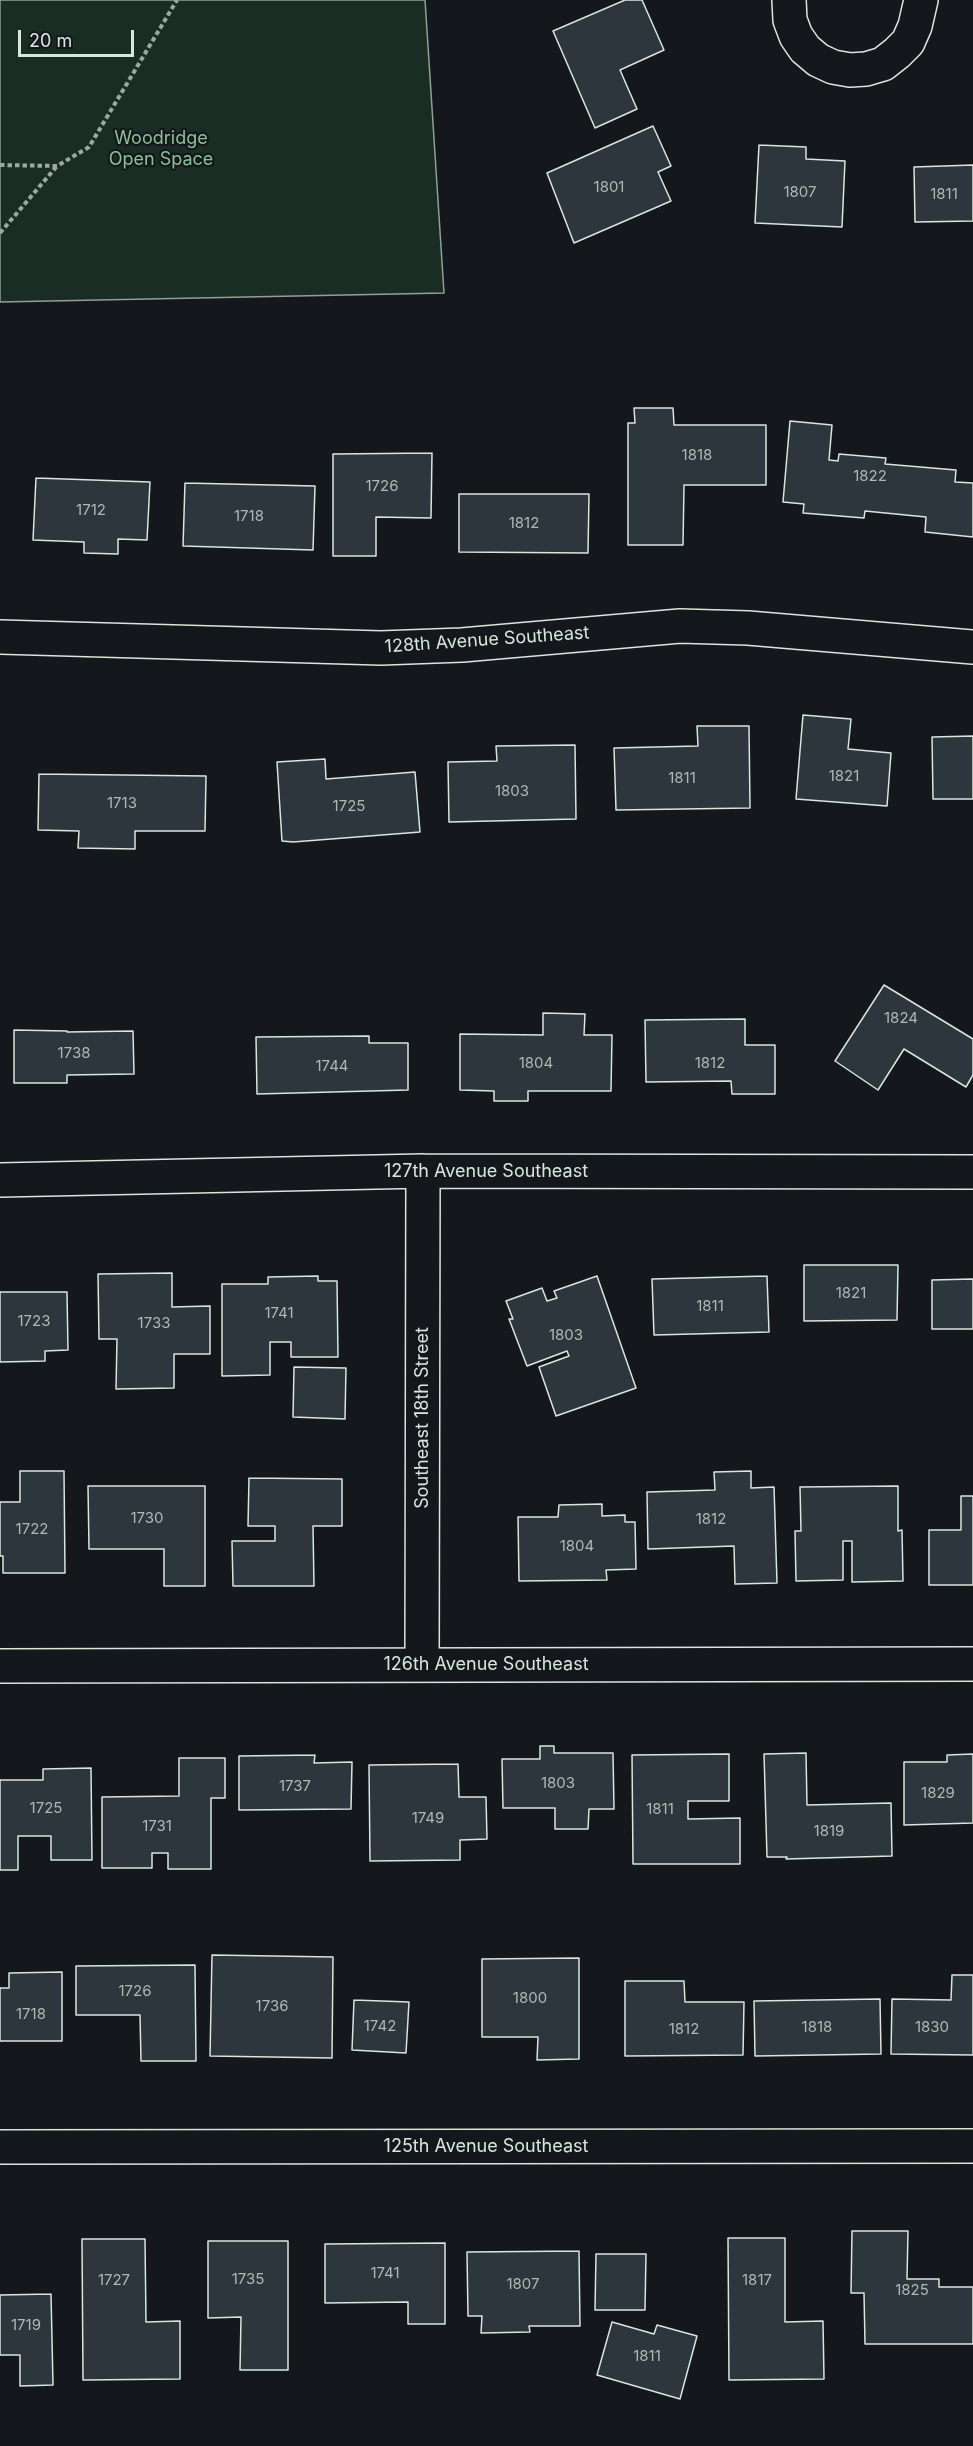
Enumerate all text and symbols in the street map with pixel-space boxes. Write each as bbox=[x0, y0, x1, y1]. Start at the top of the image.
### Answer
scale bar bbox=[21, 18, 136, 56]
text: 20 m bbox=[29, 30, 72, 51]
park label: Woodridge Open Space bbox=[109, 128, 213, 170]
house number: 1801 bbox=[594, 178, 624, 196]
house number: 1807 bbox=[783, 183, 817, 201]
house number: 1811 bbox=[930, 185, 958, 203]
house number: 1818 bbox=[682, 446, 712, 464]
house number: 1822 bbox=[853, 467, 887, 485]
house number: 1726 bbox=[365, 477, 399, 495]
house number: 1712 bbox=[76, 501, 106, 519]
house number: 1718 bbox=[234, 507, 264, 525]
house number: 1812 bbox=[509, 514, 539, 532]
street label: 128th Avenue Southeast bbox=[384, 622, 590, 658]
house number: 1821 bbox=[829, 767, 859, 785]
house number: 1811 bbox=[668, 769, 696, 787]
house number: 1803 bbox=[495, 782, 529, 800]
house number: 1713 bbox=[107, 794, 137, 812]
house number: 1725 bbox=[333, 797, 365, 815]
house number: 1824 bbox=[884, 1009, 918, 1027]
house number: 1738 bbox=[58, 1044, 90, 1062]
house number: 1804 bbox=[519, 1054, 553, 1072]
house number: 1812 bbox=[695, 1054, 725, 1072]
house number: 1744 bbox=[315, 1057, 349, 1075]
street label: 127th Avenue Southeast bbox=[384, 1161, 588, 1183]
house number: 1821 bbox=[836, 1284, 866, 1302]
house number: 1811 bbox=[696, 1297, 724, 1315]
house number: 1741 bbox=[264, 1304, 294, 1322]
house number: 1723 bbox=[17, 1312, 51, 1330]
house number: 1733 bbox=[138, 1314, 170, 1332]
house number: 1803 bbox=[549, 1326, 583, 1344]
street label: Southeast 18th Street bbox=[412, 1327, 434, 1509]
house number: 1730 bbox=[130, 1509, 164, 1527]
house number: 1812 bbox=[696, 1510, 726, 1528]
house number: 1722 bbox=[16, 1520, 48, 1538]
house number: 1804 bbox=[560, 1537, 594, 1555]
street label: 126th Avenue Southeast bbox=[383, 1654, 589, 1676]
house number: 1803 bbox=[541, 1774, 575, 1792]
house number: 1737 bbox=[279, 1777, 311, 1795]
house number: 1829 bbox=[921, 1784, 955, 1802]
house number: 1725 bbox=[30, 1799, 62, 1817]
house number: 1811 bbox=[646, 1800, 674, 1818]
house number: 1749 bbox=[412, 1809, 444, 1827]
house number: 1731 bbox=[142, 1817, 172, 1835]
house number: 1819 bbox=[814, 1822, 844, 1840]
house number: 1726 bbox=[118, 1982, 152, 2000]
house number: 1800 bbox=[513, 1989, 547, 2007]
house number: 1736 bbox=[256, 1997, 288, 2015]
house number: 1718 bbox=[16, 2005, 46, 2023]
house number: 1742 bbox=[364, 2017, 396, 2035]
house number: 1818 bbox=[802, 2018, 832, 2036]
house number: 1830 bbox=[915, 2018, 949, 2036]
house number: 1812 bbox=[669, 2020, 699, 2038]
street label: 125th Avenue Southeast bbox=[384, 2136, 588, 2158]
house number: 1741 bbox=[370, 2264, 400, 2282]
house number: 1735 bbox=[232, 2270, 264, 2288]
house number: 1727 bbox=[98, 2271, 130, 2289]
house number: 1817 bbox=[742, 2271, 772, 2289]
house number: 1807 bbox=[506, 2275, 540, 2293]
house number: 1825 bbox=[895, 2281, 929, 2299]
house number: 1719 bbox=[11, 2316, 41, 2334]
house number: 1811 bbox=[633, 2347, 661, 2365]

